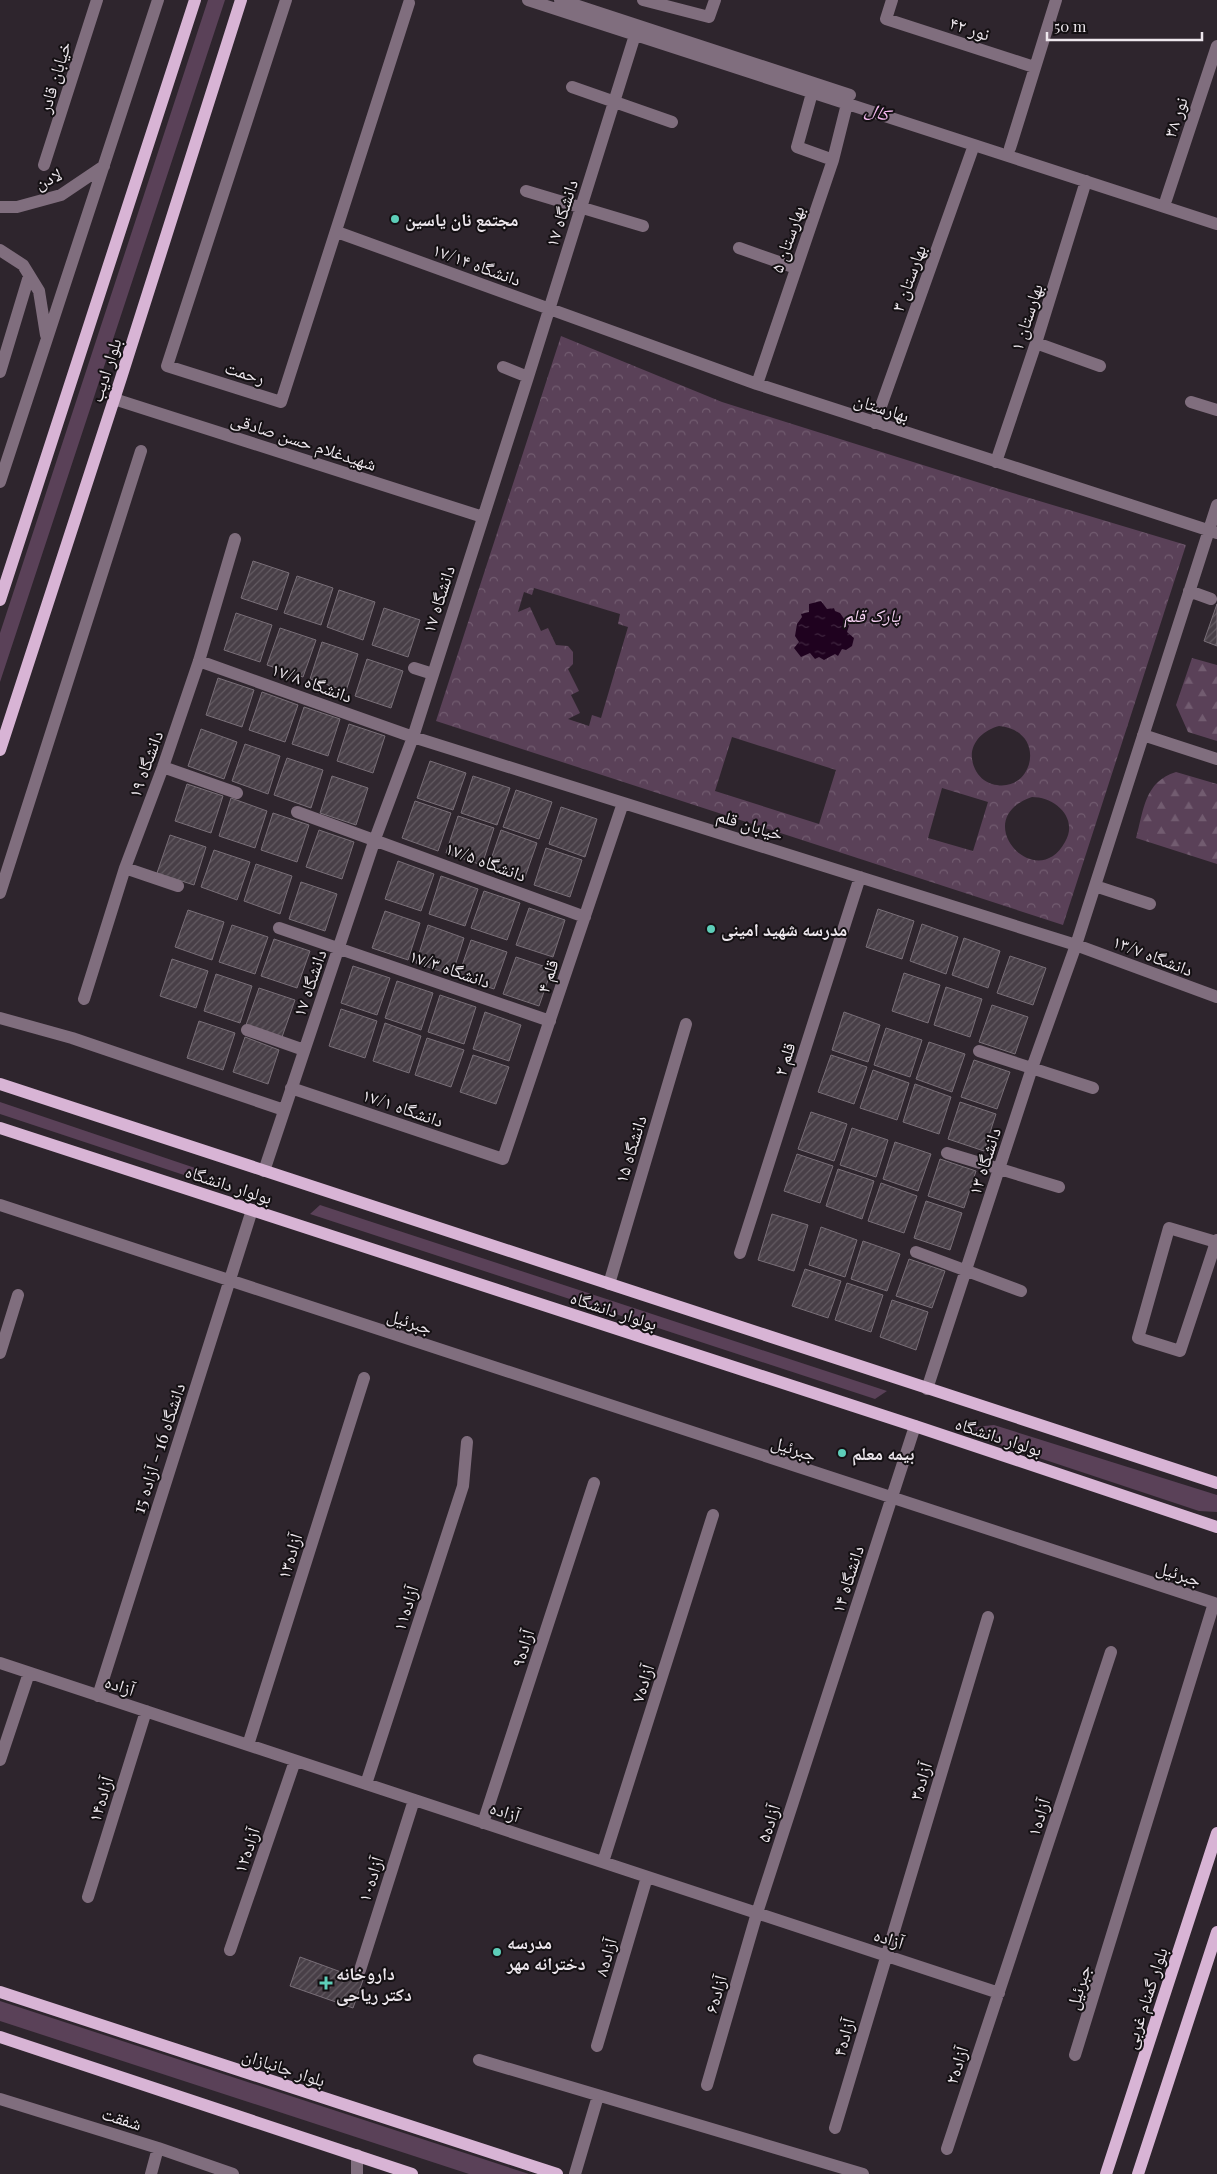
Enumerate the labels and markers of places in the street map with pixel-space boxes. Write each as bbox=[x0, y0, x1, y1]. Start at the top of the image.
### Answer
place label: مجتمع نان یاسین bbox=[405, 207, 518, 232]
marker: مجتمع نان یاسین bbox=[389, 213, 401, 225]
place label: مدرسه شهید امینی bbox=[721, 917, 847, 941]
marker: مدرسه شهید امینی bbox=[705, 923, 717, 935]
place label: بیمه معلم bbox=[852, 1441, 914, 1466]
marker: بیمه معلم bbox=[836, 1447, 848, 1459]
place label: مدرسه دخترانه مهر bbox=[506, 1930, 586, 1975]
marker: مدرسه دخترانه مهر bbox=[491, 1946, 503, 1958]
place label: داروخانه دکتر ریاحی bbox=[336, 1961, 412, 2006]
marker: داروخانه دکتر ریاحی bbox=[320, 1977, 332, 1989]

